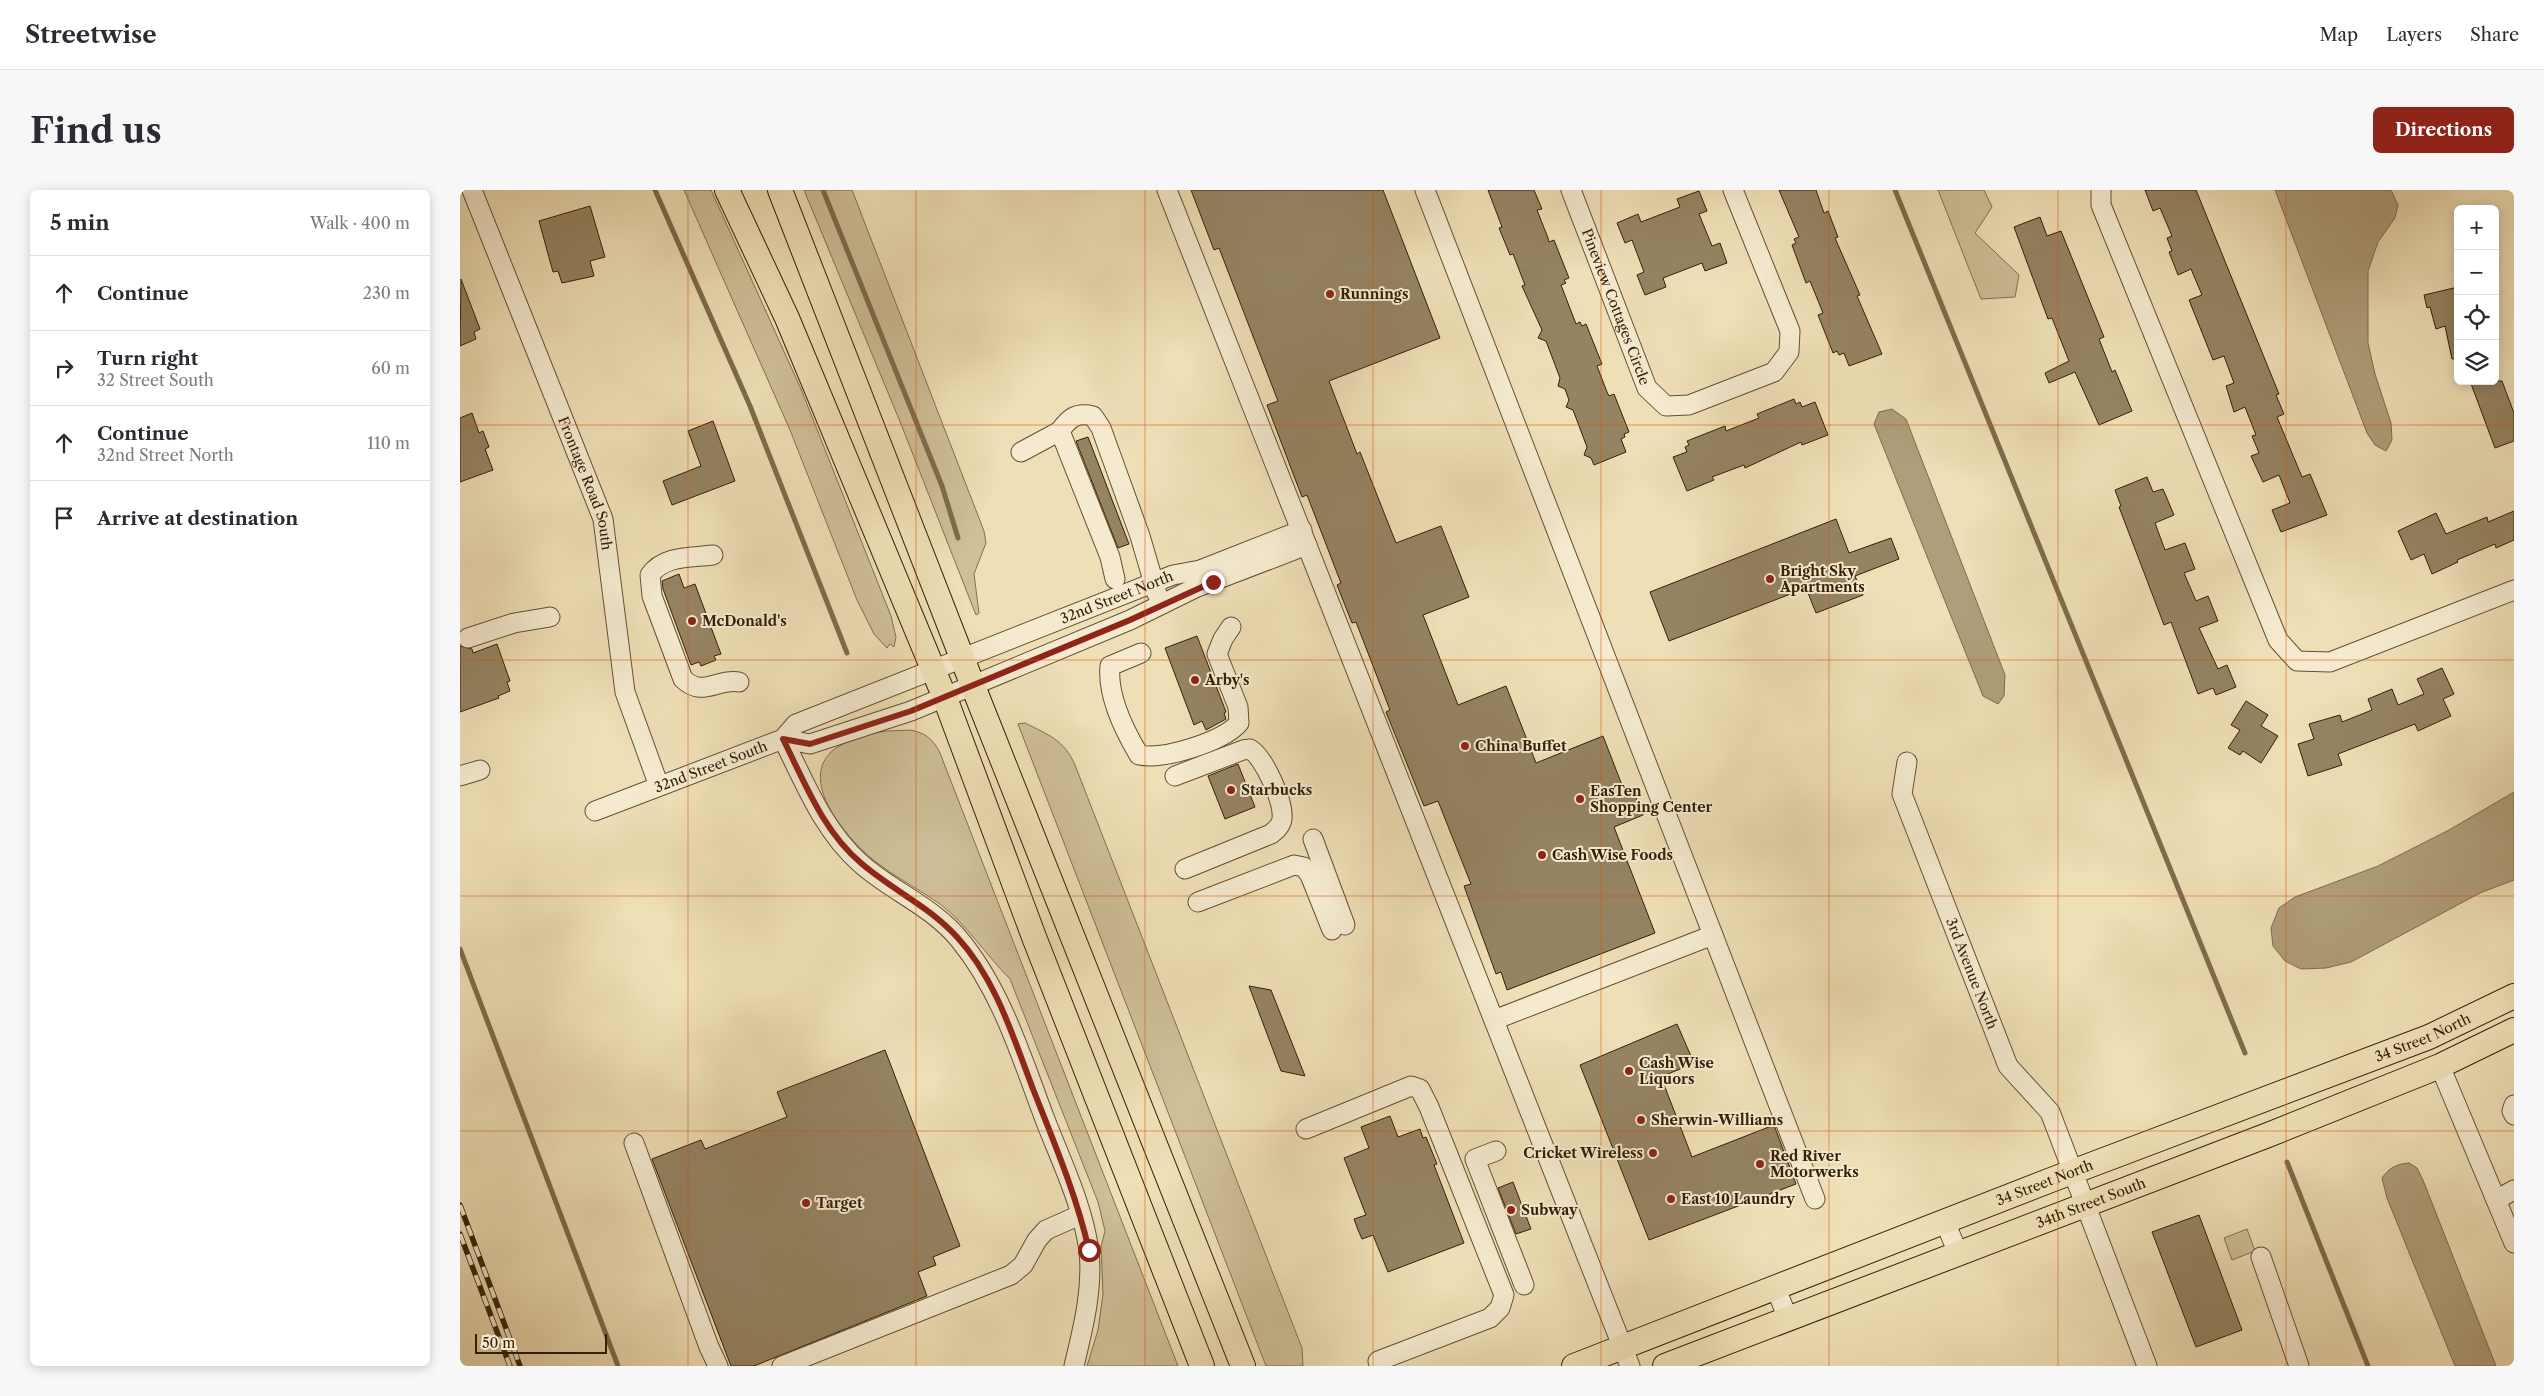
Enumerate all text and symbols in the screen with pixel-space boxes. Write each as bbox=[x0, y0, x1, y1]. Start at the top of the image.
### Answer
text: Streetwise bbox=[25, 20, 157, 49]
text: Map bbox=[2320, 24, 2358, 46]
text: Layers bbox=[2386, 24, 2442, 46]
text: Share bbox=[2470, 24, 2519, 46]
button: Directions bbox=[2373, 107, 2514, 153]
text: Find us bbox=[30, 109, 162, 152]
map controls bbox=[2454, 205, 2499, 385]
button: + bbox=[2454, 205, 2499, 250]
text: 5 min bbox=[50, 210, 110, 235]
text: Walk · 400 m bbox=[310, 213, 410, 233]
street label: Pineview Cottages Circle bbox=[1578, 226, 1654, 388]
button: − bbox=[2454, 250, 2499, 295]
icon: ahead bbox=[50, 279, 78, 307]
text: Continue bbox=[97, 282, 189, 305]
text: 230 m bbox=[363, 283, 410, 303]
place label: Runnings bbox=[1340, 285, 1408, 303]
marker: Runnings bbox=[1324, 288, 1336, 300]
button: locate bbox=[2454, 295, 2499, 340]
button: layers bbox=[2454, 340, 2499, 385]
text: Turn right bbox=[97, 347, 198, 370]
icon: right bbox=[50, 354, 78, 382]
text: 60 m bbox=[371, 358, 410, 378]
text: 32 Street South bbox=[97, 370, 214, 390]
street label: Frontage Road South bbox=[554, 414, 616, 552]
text: Continue bbox=[97, 422, 189, 445]
icon: ahead bbox=[50, 429, 78, 457]
text: 110 m bbox=[367, 433, 410, 453]
text: 32nd Street North bbox=[97, 445, 234, 465]
icon: arrive bbox=[50, 504, 78, 532]
text: Arrive at destination bbox=[97, 507, 298, 530]
place label: Bright Sky Apartments bbox=[1779, 562, 1865, 596]
street label: 32nd Street North bbox=[1058, 567, 1176, 628]
route end bbox=[1202, 571, 1225, 594]
marker: Bright Sky Apartments bbox=[1764, 573, 1776, 585]
place label: McDonald's bbox=[702, 612, 787, 630]
marker: McDonald's bbox=[686, 615, 698, 627]
place label: Arby's bbox=[1204, 671, 1250, 689]
marker: Arby's bbox=[1189, 674, 1201, 686]
street label: 32nd Street South bbox=[652, 737, 770, 796]
place label: China Buffet bbox=[1475, 737, 1567, 755]
marker: China Buffet bbox=[1459, 740, 1471, 752]
place label: Starbucks bbox=[1241, 781, 1312, 799]
place label: EasTen Shopping Center bbox=[1590, 782, 1713, 816]
marker: Starbucks bbox=[1225, 784, 1237, 796]
marker: EasTen Shopping Center bbox=[1574, 793, 1586, 805]
place label: Cash Wise Foods bbox=[1552, 846, 1673, 864]
marker: Cash Wise Foods bbox=[1536, 849, 1548, 861]
street label: 3rd Avenue North bbox=[1942, 915, 2002, 1032]
street label: 34 Street North bbox=[2372, 1009, 2474, 1066]
place label: Cash Wise Liquors bbox=[1639, 1054, 1714, 1088]
marker: Cash Wise Liquors bbox=[1623, 1065, 1635, 1077]
place label: Sherwin-Williams bbox=[1651, 1111, 1783, 1129]
marker: Sherwin-Williams bbox=[1635, 1114, 1647, 1126]
place label: Cricket Wireless bbox=[1523, 1144, 1643, 1162]
marker: Cricket Wireless bbox=[1647, 1147, 1659, 1159]
place label: Red River Motorwerks bbox=[1770, 1147, 1859, 1181]
street label: 34 Street North bbox=[1994, 1156, 2096, 1210]
marker: Red River Motorwerks bbox=[1754, 1158, 1766, 1170]
street label: 34th Street South bbox=[2033, 1174, 2148, 1232]
place label: East 10 Laundry bbox=[1681, 1190, 1795, 1208]
marker: East 10 Laundry bbox=[1665, 1193, 1677, 1205]
place label: Target bbox=[816, 1194, 863, 1212]
marker: Target bbox=[800, 1197, 812, 1209]
place label: Subway bbox=[1521, 1201, 1578, 1219]
marker: Subway bbox=[1505, 1204, 1517, 1216]
route start bbox=[1078, 1239, 1101, 1262]
scale bar bbox=[475, 1331, 608, 1354]
text: 50 m bbox=[482, 1334, 515, 1352]

